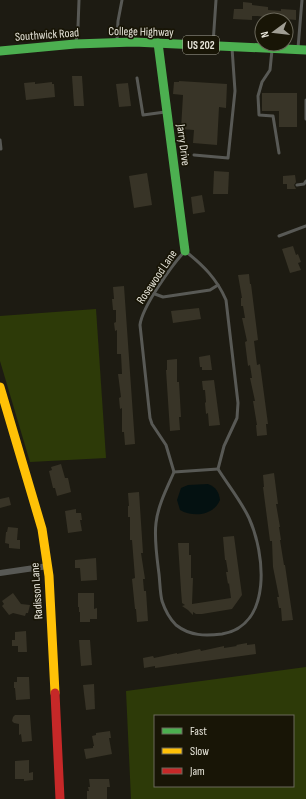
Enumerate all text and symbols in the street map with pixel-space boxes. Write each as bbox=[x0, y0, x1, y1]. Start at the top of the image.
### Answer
north arrow bbox=[254, 12, 294, 52]
street label: College Highway bbox=[108, 24, 174, 40]
street label: Southwick Road bbox=[14, 25, 80, 45]
text: N bbox=[258, 30, 272, 39]
road number: US 202 bbox=[183, 36, 219, 54]
street label: Jarry Drive bbox=[173, 122, 193, 167]
street label: Rosewood Lane bbox=[133, 247, 181, 307]
street label: Radisson Lane bbox=[28, 562, 46, 620]
legend bbox=[154, 715, 294, 787]
text: Fast bbox=[190, 724, 207, 739]
text: Slow bbox=[190, 744, 209, 759]
text: Jam bbox=[189, 764, 205, 779]

